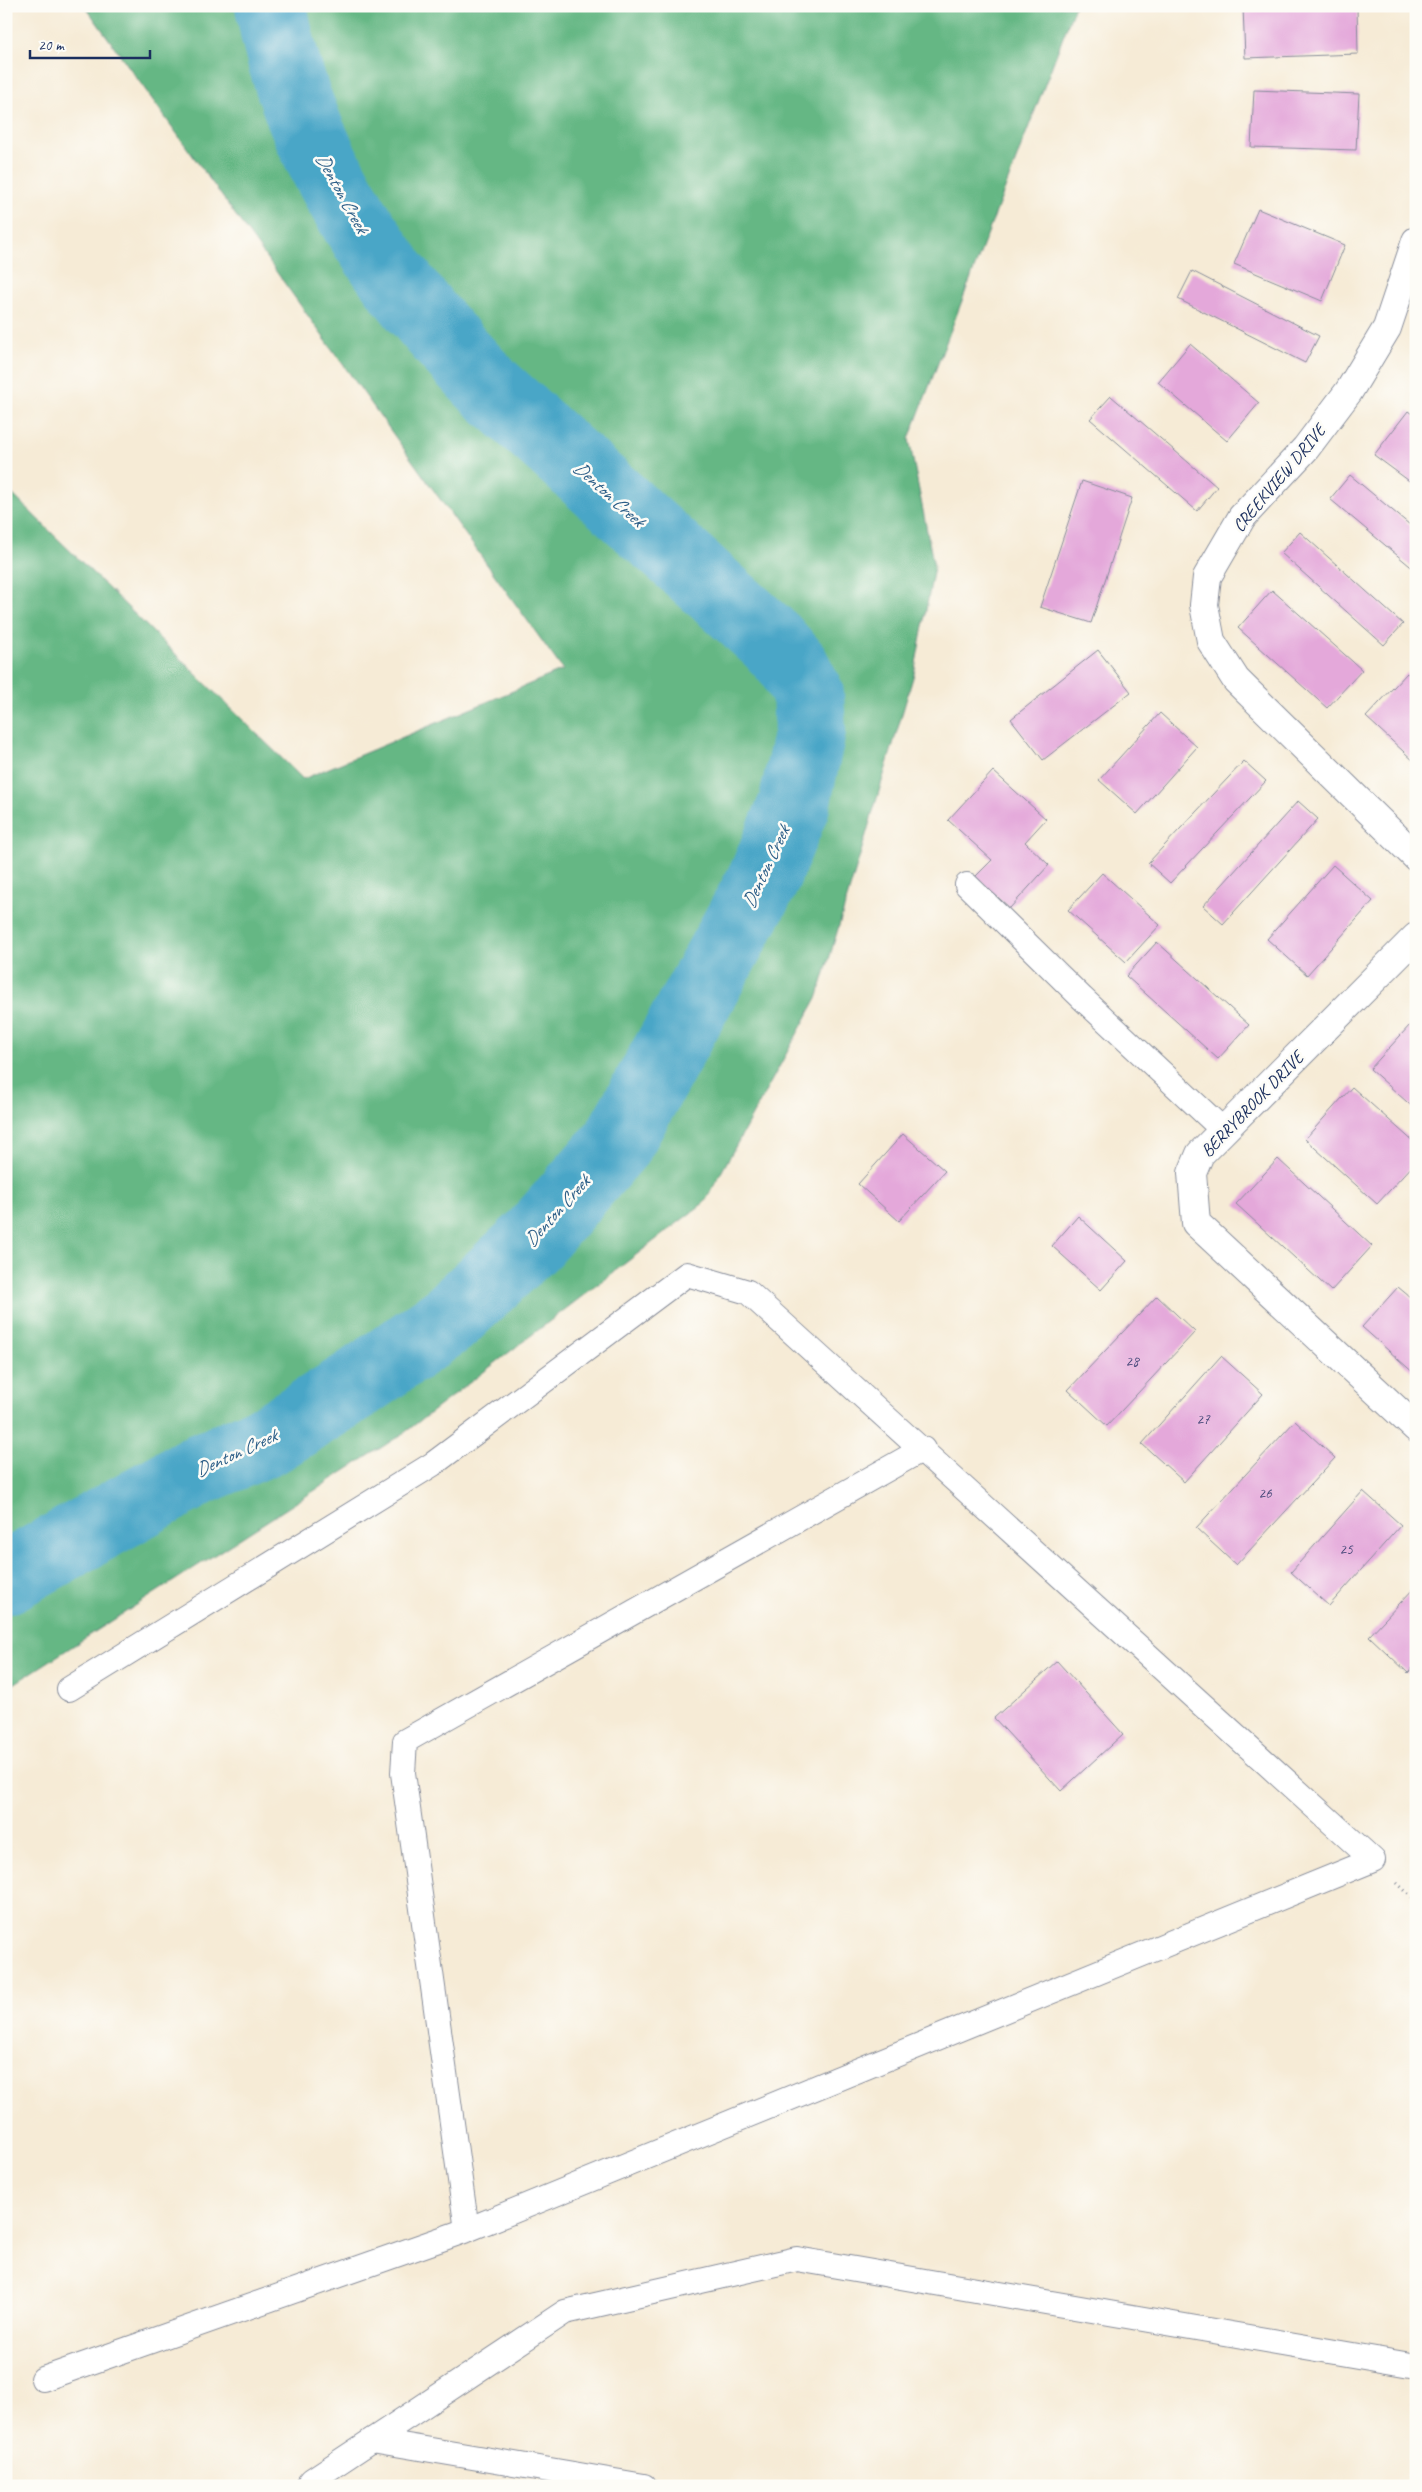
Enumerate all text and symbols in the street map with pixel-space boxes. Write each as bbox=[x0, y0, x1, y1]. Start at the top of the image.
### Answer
scale bar bbox=[30, 28, 150, 60]
text: 20 m bbox=[38, 36, 65, 55]
water label: Denton Creek bbox=[310, 149, 375, 240]
street label: CREEKVIEW DRIVE bbox=[1228, 418, 1332, 536]
water label: Denton Creek bbox=[569, 456, 652, 534]
water label: Denton Creek bbox=[737, 820, 797, 912]
street label: BERRYBROOK DRIVE bbox=[1196, 1045, 1310, 1161]
water label: Denton Creek bbox=[519, 1168, 597, 1251]
house number: 28 bbox=[1125, 1352, 1140, 1371]
house number: 27 bbox=[1196, 1410, 1211, 1429]
water label: Denton Creek bbox=[191, 1422, 283, 1482]
house number: 26 bbox=[1258, 1484, 1273, 1503]
house number: 25 bbox=[1339, 1540, 1354, 1559]

